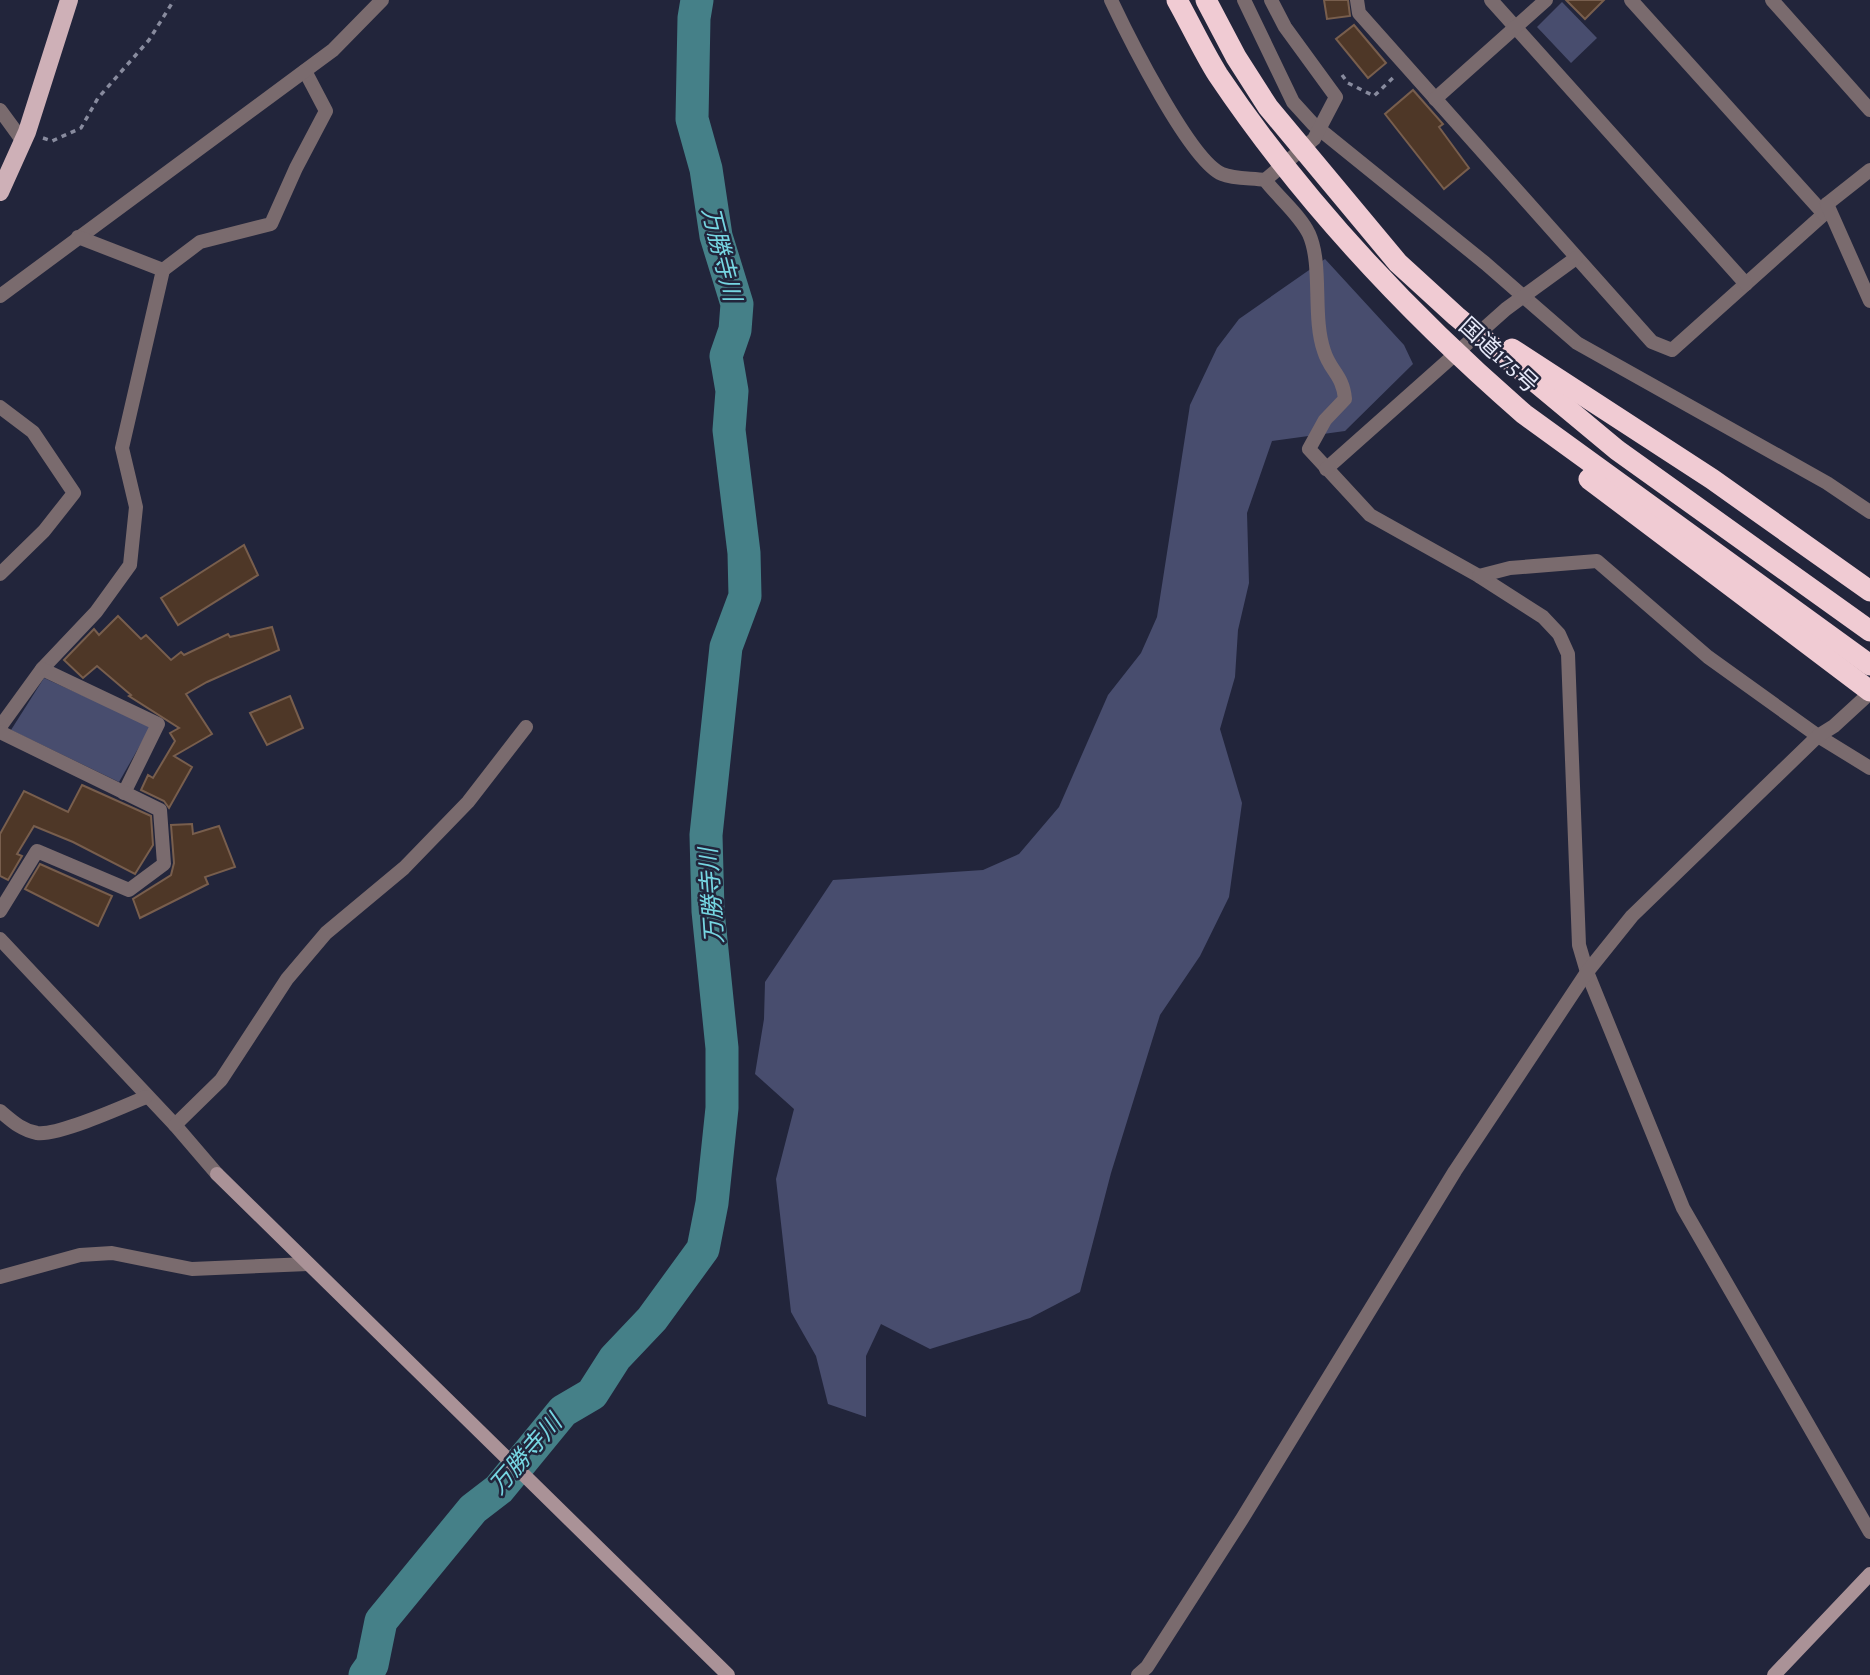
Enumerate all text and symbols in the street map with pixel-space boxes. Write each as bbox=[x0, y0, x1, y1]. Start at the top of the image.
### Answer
water label: 万勝寺川 bbox=[697, 204, 747, 307]
street label: 国道175号 bbox=[1454, 312, 1544, 398]
water label: 万勝寺川 bbox=[694, 844, 728, 945]
water label: 万勝寺川 bbox=[483, 1407, 569, 1499]

